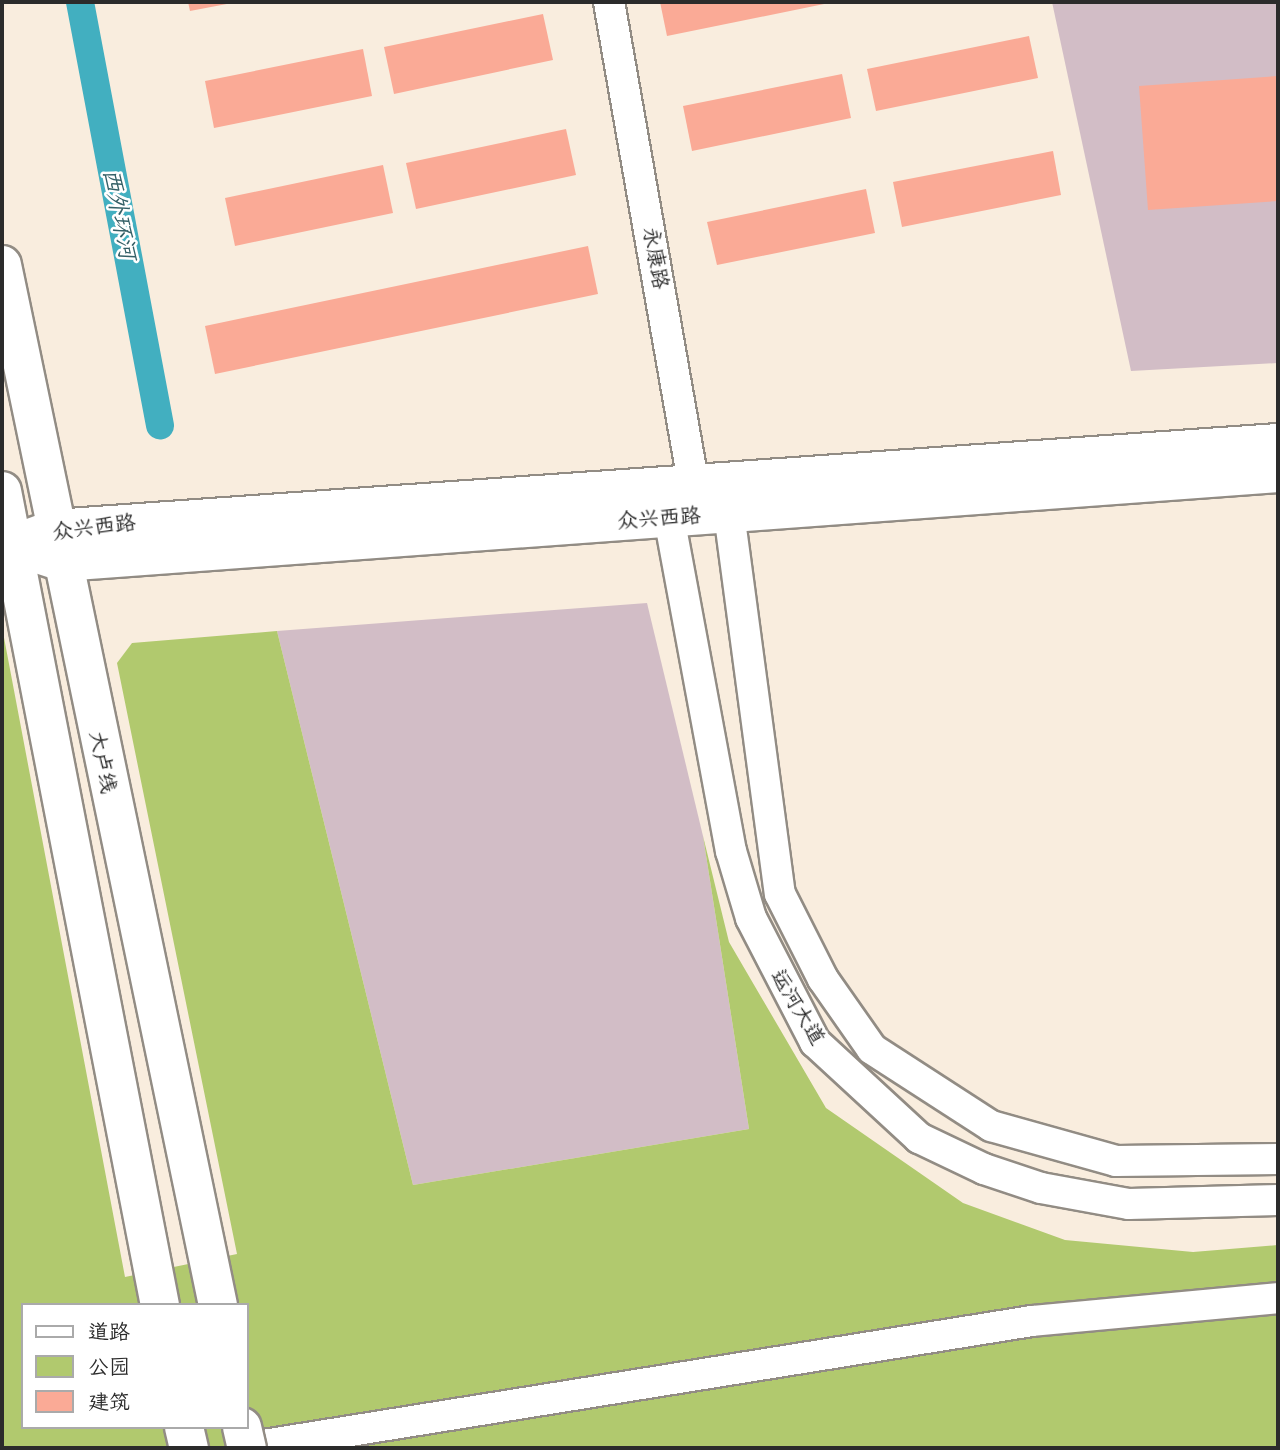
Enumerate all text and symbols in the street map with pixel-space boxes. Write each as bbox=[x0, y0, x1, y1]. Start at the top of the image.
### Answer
water label: 西外环河 bbox=[98, 166, 142, 262]
street label: 永康路 bbox=[638, 225, 674, 291]
street label: 众兴西路 bbox=[616, 503, 702, 533]
street label: 众兴西路 bbox=[51, 509, 137, 545]
street label: 大卢线 bbox=[84, 729, 122, 795]
street label: 运河大道 bbox=[766, 965, 830, 1049]
legend bbox=[21, 1303, 248, 1429]
text: 道路 bbox=[88, 1317, 130, 1346]
text: 公园 bbox=[88, 1352, 130, 1381]
text: 建筑 bbox=[88, 1387, 130, 1416]

